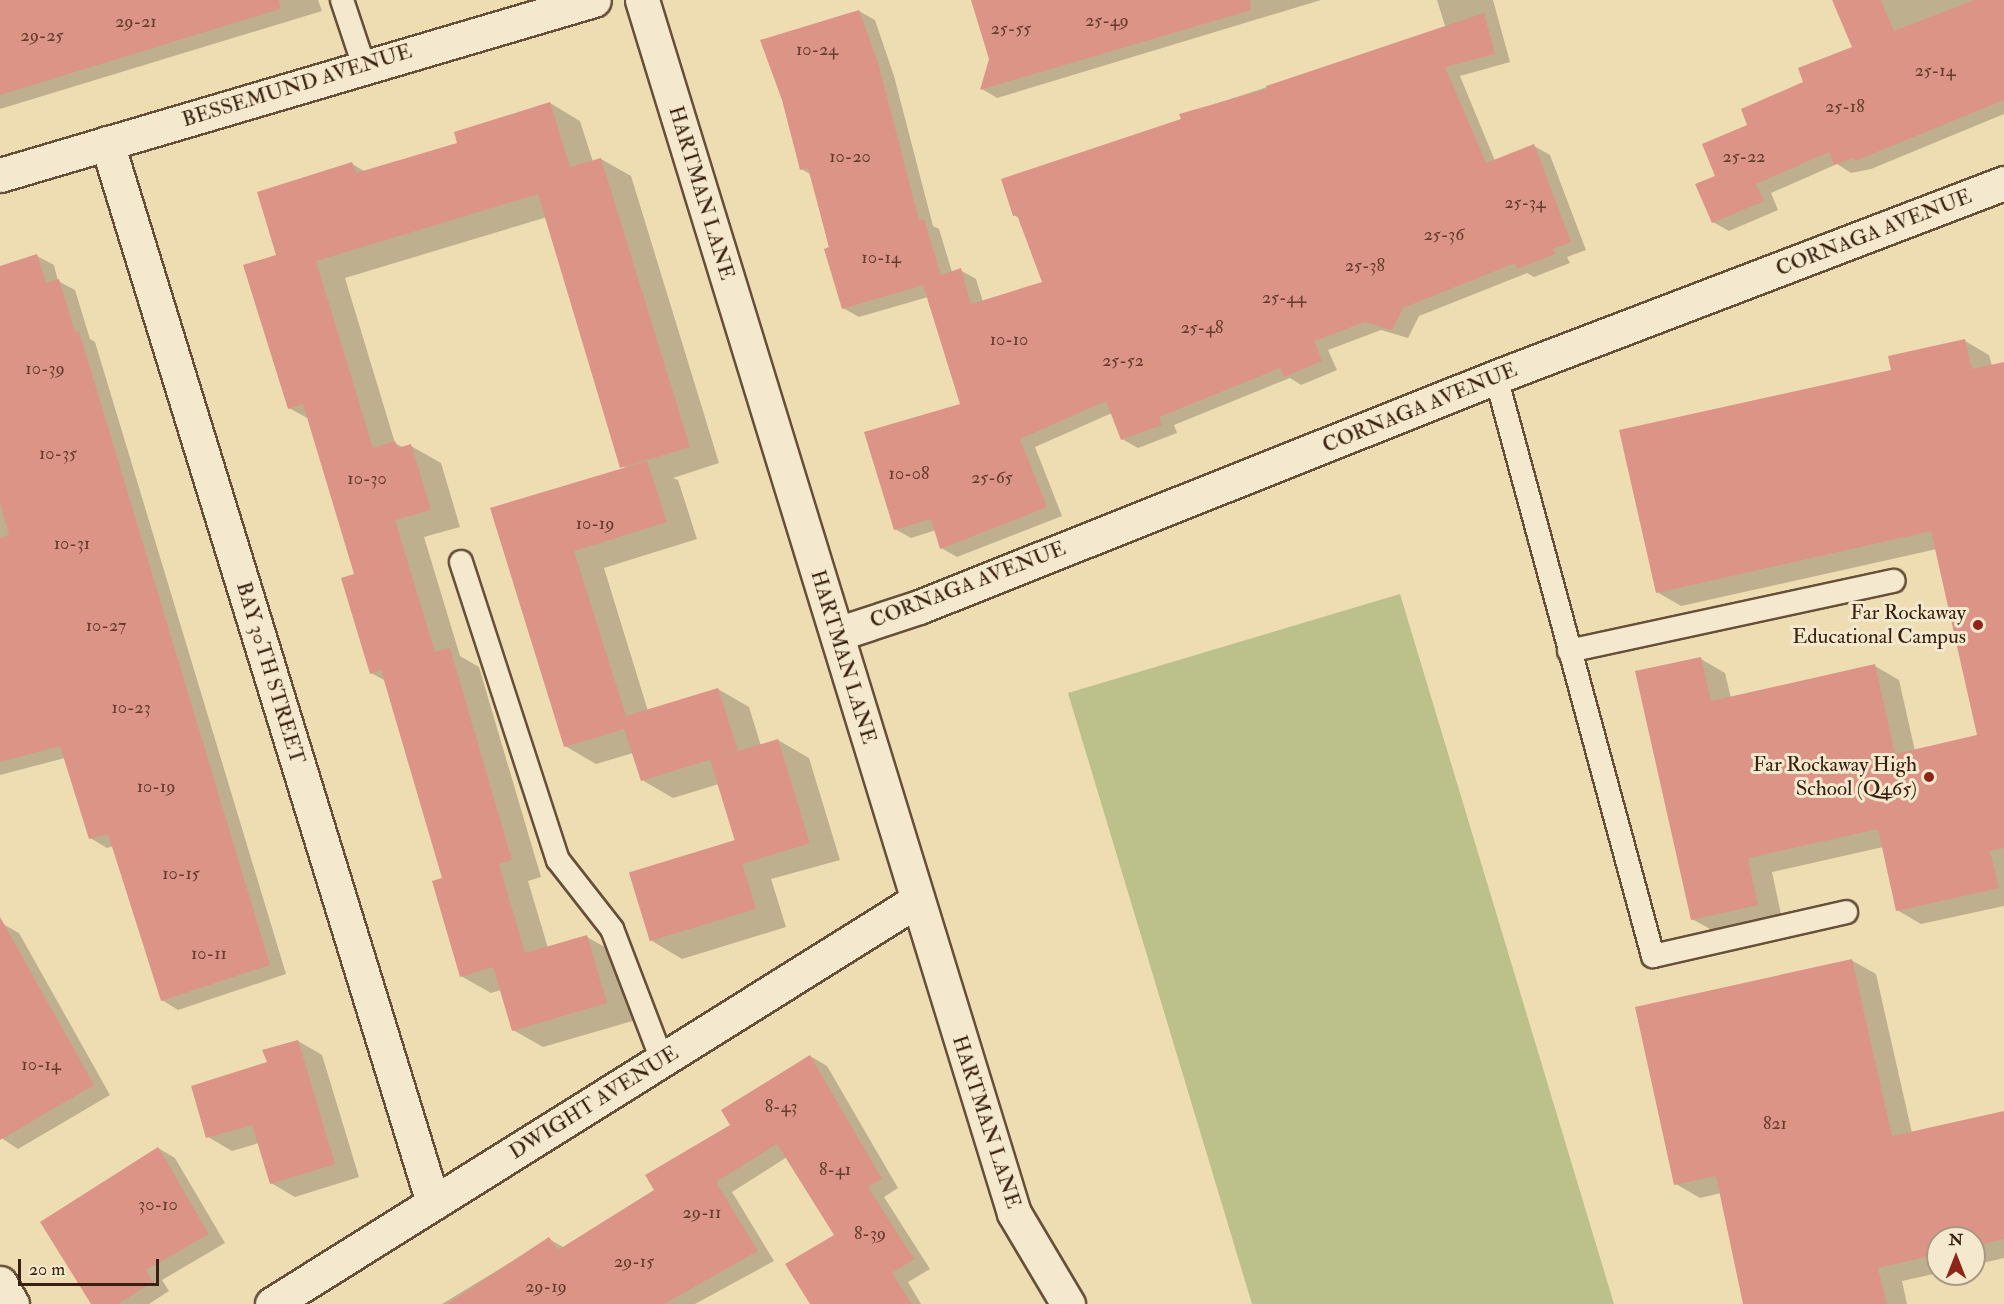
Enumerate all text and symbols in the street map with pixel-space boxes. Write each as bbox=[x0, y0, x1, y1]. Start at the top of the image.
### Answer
house number: 25-49 bbox=[1085, 10, 1129, 32]
house number: 29-21 bbox=[115, 11, 157, 33]
house number: 25-55 bbox=[991, 18, 1031, 40]
house number: 29-25 bbox=[21, 25, 63, 47]
street label: BESSEMUND AVENUE bbox=[179, 39, 415, 133]
house number: 10-24 bbox=[796, 39, 838, 61]
house number: 25-14 bbox=[1915, 60, 1955, 82]
house number: 25-18 bbox=[1825, 96, 1865, 118]
street label: HARTMAN LANE bbox=[663, 103, 739, 283]
house number: 10-20 bbox=[829, 146, 871, 168]
house number: 25-22 bbox=[1723, 146, 1765, 168]
street label: CORNAGA AVENUE bbox=[1773, 184, 1975, 282]
house number: 25-34 bbox=[1504, 192, 1546, 214]
house number: 25-36 bbox=[1424, 224, 1464, 246]
house number: 10-14 bbox=[861, 247, 901, 269]
house number: 25-38 bbox=[1345, 255, 1385, 277]
house number: 25-44 bbox=[1262, 287, 1306, 309]
house number: 25-48 bbox=[1181, 317, 1223, 339]
house number: 10-10 bbox=[990, 329, 1028, 351]
house number: 25-52 bbox=[1102, 350, 1144, 372]
street label: CORNAGA AVENUE bbox=[1319, 357, 1521, 459]
house number: 10-39 bbox=[25, 358, 65, 380]
house number: 10-35 bbox=[39, 443, 77, 465]
house number: 10-08 bbox=[889, 463, 929, 485]
house number: 25-65 bbox=[971, 467, 1013, 489]
house number: 10-30 bbox=[347, 468, 387, 490]
house number: 10-19 bbox=[576, 513, 614, 535]
house number: 10-31 bbox=[54, 533, 90, 555]
street label: CORNAGA AVENUE bbox=[867, 536, 1069, 634]
street label: HARTMAN LANE bbox=[805, 567, 881, 747]
street label: BAY 30TH STREET bbox=[230, 579, 310, 767]
place label: Far Rockaway Educational Campus bbox=[1792, 600, 1966, 650]
house number: 10-27 bbox=[86, 615, 126, 637]
marker: Far Rockaway Educational Campus bbox=[1971, 618, 1985, 632]
house number: 10-23 bbox=[111, 697, 151, 719]
place label: Far Rockaway High School (Q465) bbox=[1753, 752, 1917, 802]
marker: Far Rockaway High School (Q465) bbox=[1922, 770, 1936, 784]
house number: 10-19 bbox=[137, 776, 175, 798]
house number: 10-15 bbox=[162, 863, 200, 885]
house number: 10-11 bbox=[191, 943, 227, 965]
street label: HARTMAN LANE bbox=[946, 1032, 1026, 1212]
street label: DWIGHT AVENUE bbox=[505, 1041, 683, 1165]
house number: 10-14 bbox=[21, 1054, 61, 1076]
house number: 8-43 bbox=[765, 1096, 797, 1118]
house number: 821 bbox=[1763, 1113, 1787, 1135]
house number: 8-41 bbox=[819, 1159, 851, 1181]
house number: 30-10 bbox=[138, 1194, 178, 1216]
house number: 29-11 bbox=[683, 1202, 721, 1224]
house number: 8-39 bbox=[854, 1223, 886, 1245]
north arrow bbox=[1926, 1226, 1986, 1286]
text: N bbox=[1949, 1230, 1963, 1250]
scale bar bbox=[21, 1247, 162, 1285]
house number: 29-15 bbox=[614, 1251, 654, 1273]
text: 20 m bbox=[29, 1258, 65, 1281]
house number: 29-19 bbox=[525, 1276, 567, 1298]

